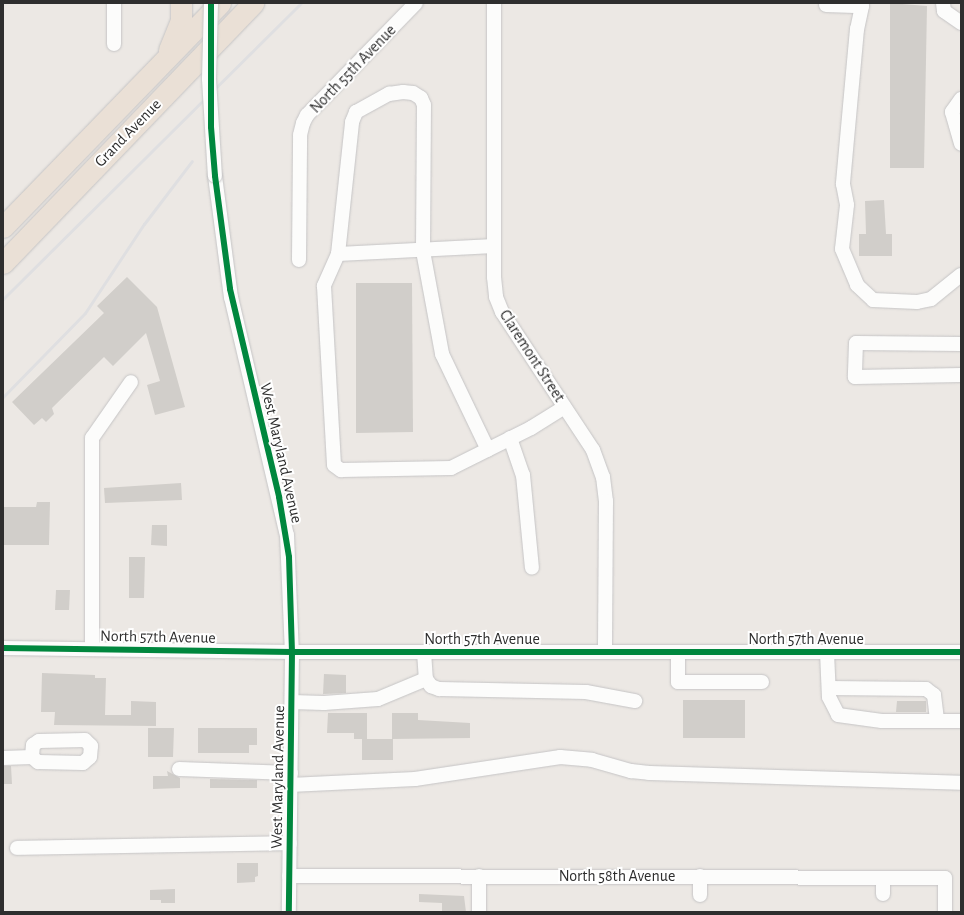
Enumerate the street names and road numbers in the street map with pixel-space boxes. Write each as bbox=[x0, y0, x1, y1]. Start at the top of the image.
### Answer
street label: North 55th Avenue bbox=[306, 21, 400, 117]
street label: Grand Avenue bbox=[91, 95, 165, 171]
street label: Claremont Street bbox=[495, 306, 569, 406]
street label: West Maryland Avenue bbox=[256, 381, 306, 525]
street label: North 57th Avenue bbox=[100, 626, 216, 648]
street label: North 57th Avenue bbox=[424, 629, 540, 649]
street label: North 57th Avenue bbox=[748, 629, 864, 649]
street label: West Maryland Avenue bbox=[267, 705, 289, 849]
street label: North 58th Avenue bbox=[559, 866, 675, 886]

